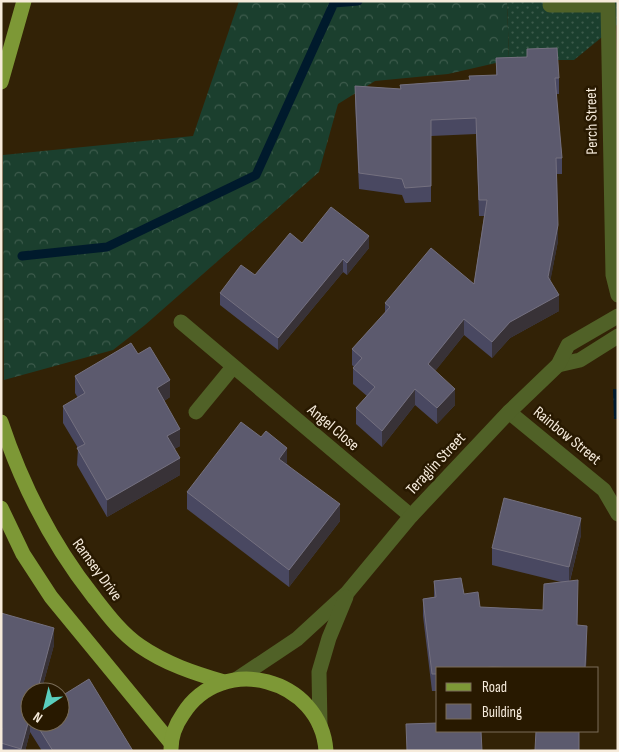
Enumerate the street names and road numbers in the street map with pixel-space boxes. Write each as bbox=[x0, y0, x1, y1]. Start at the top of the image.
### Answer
street label: Perch Street bbox=[582, 87, 602, 155]
street label: Angel Close bbox=[302, 400, 363, 455]
street label: Rainbow Street bbox=[529, 403, 605, 469]
street label: Teraglin Street bbox=[402, 429, 470, 499]
street label: Ramsey Drive bbox=[68, 535, 126, 605]

